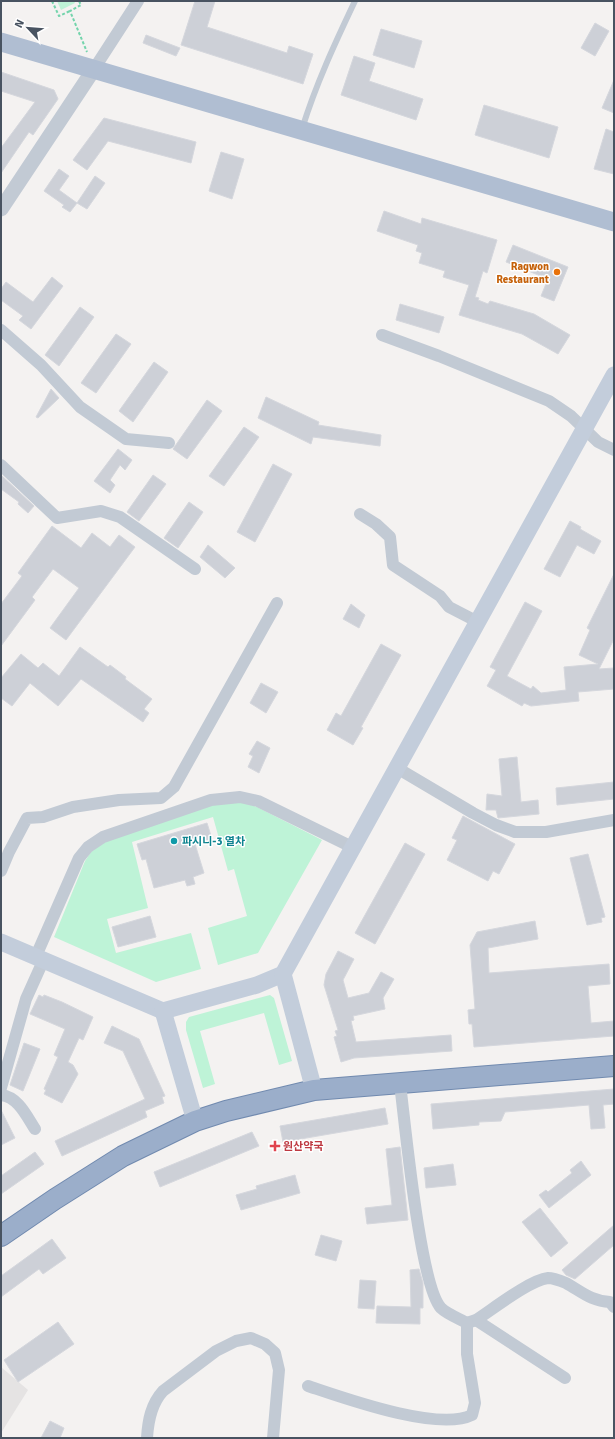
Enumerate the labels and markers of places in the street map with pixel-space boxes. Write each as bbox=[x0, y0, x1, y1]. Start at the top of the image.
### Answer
place label: Ragwon Restaurant bbox=[496, 260, 549, 286]
marker: Ragwon Restaurant bbox=[552, 267, 562, 277]
place label: 파시니-3 열차 bbox=[182, 835, 245, 848]
marker: 파시니-3 열차 bbox=[169, 836, 179, 846]
place label: 원산약국 bbox=[283, 1140, 323, 1153]
marker: 원산약국 bbox=[270, 1141, 280, 1151]

